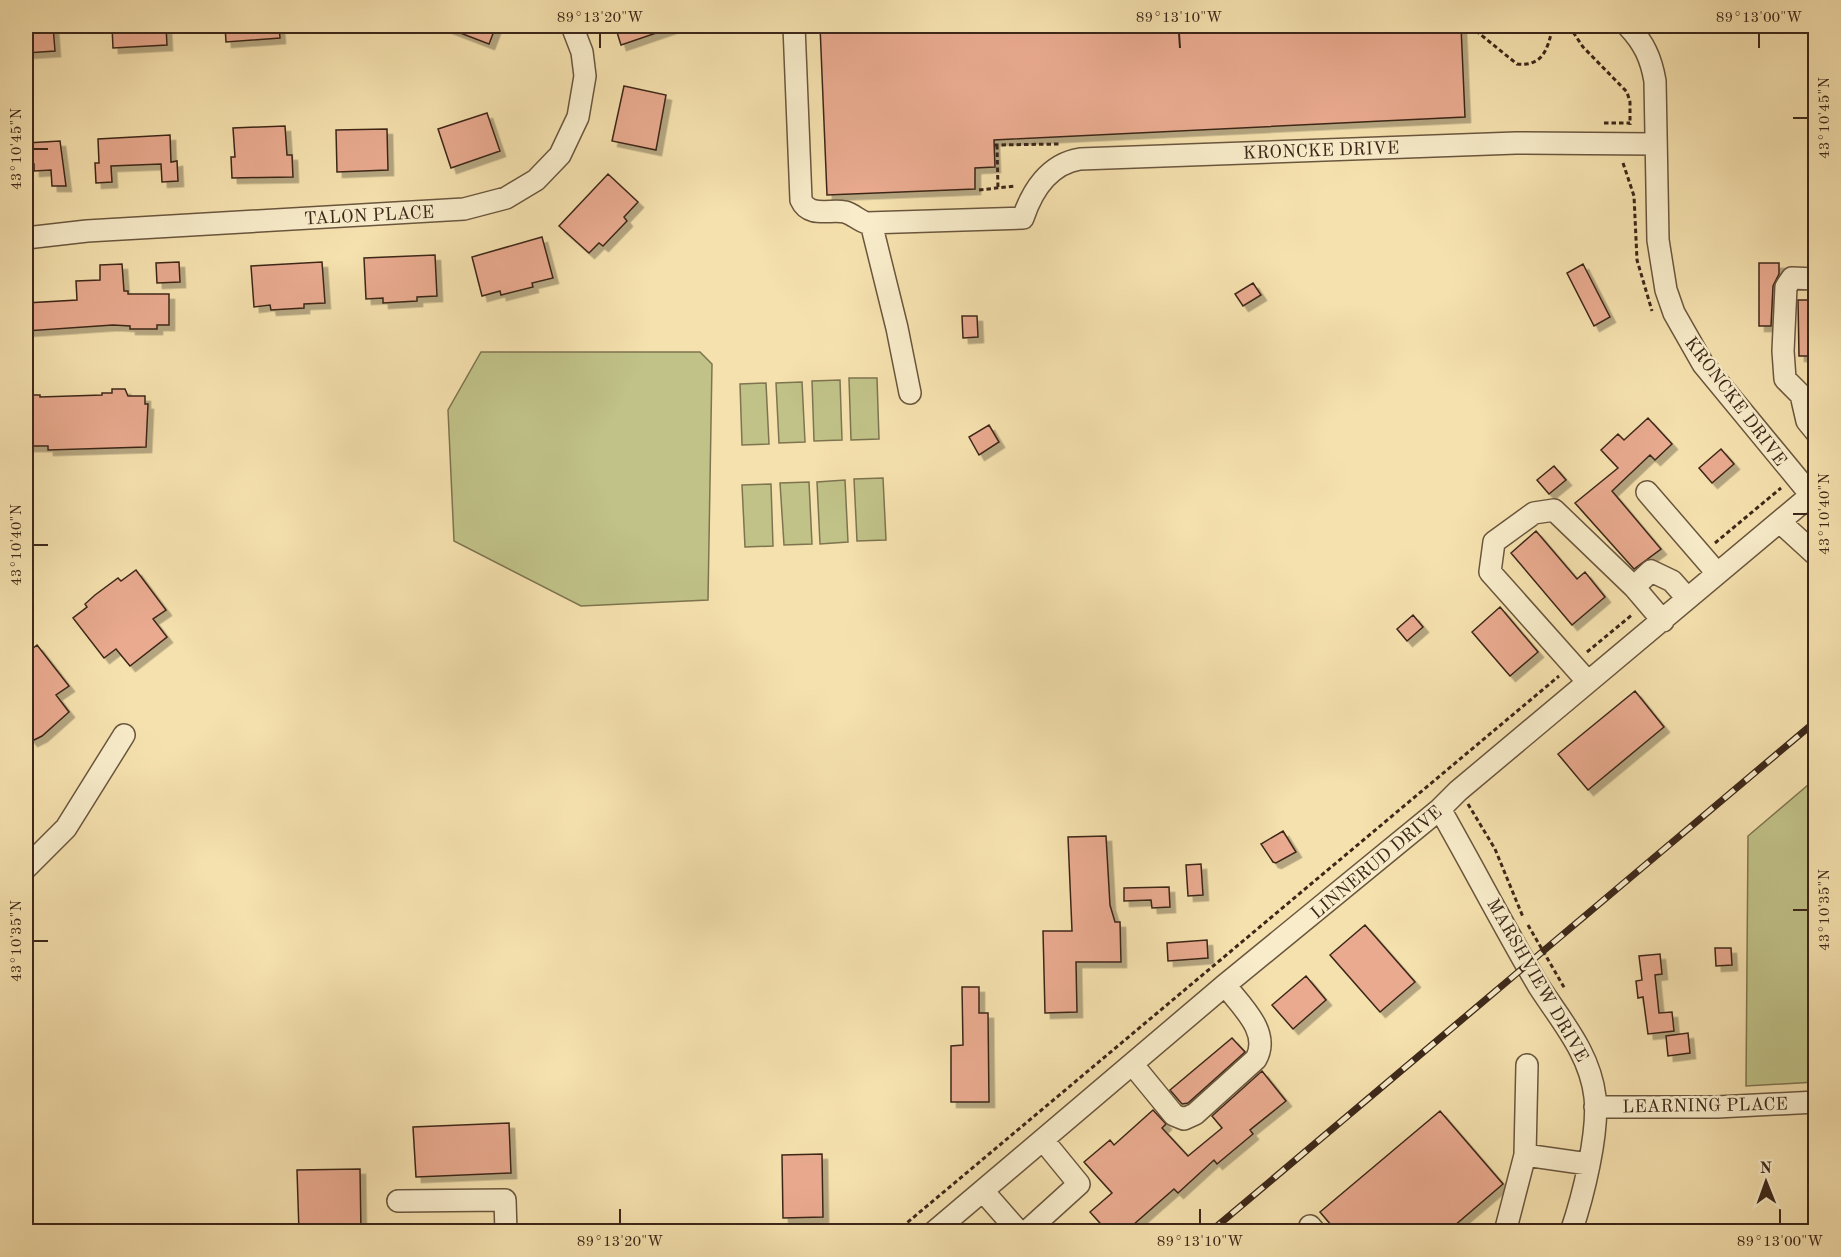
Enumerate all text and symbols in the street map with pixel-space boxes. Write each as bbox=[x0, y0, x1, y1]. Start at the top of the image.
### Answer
text: 89°13'20"W bbox=[557, 11, 643, 26]
text: 89°13'10"W bbox=[1136, 11, 1222, 26]
text: 89°13'00"W bbox=[1716, 11, 1802, 26]
text: 43°10'45"N bbox=[1818, 77, 1833, 159]
text: 43°10'45"N bbox=[10, 108, 25, 190]
street label: KRONCKE DRIVE bbox=[1243, 139, 1400, 163]
street label: TALON PLACE bbox=[303, 204, 435, 228]
street label: KRONCKE DRIVE bbox=[1681, 334, 1789, 469]
text: 43°10'40"N bbox=[1818, 473, 1833, 555]
text: 43°10'40"N bbox=[10, 504, 25, 586]
street label: LINNERUD DRIVE bbox=[1308, 803, 1446, 923]
text: 43°10'35"N bbox=[1818, 869, 1833, 951]
street label: MARSHVIEW DRIVE bbox=[1483, 896, 1591, 1065]
text: 43°10'35"N bbox=[10, 900, 25, 982]
street label: LEARNING PLACE bbox=[1622, 1096, 1788, 1116]
north arrow bbox=[1736, 1152, 1796, 1212]
text: N bbox=[1760, 1161, 1773, 1177]
text: 89°13'20"W bbox=[577, 1235, 663, 1250]
text: 89°13'10"W bbox=[1157, 1235, 1243, 1250]
text: 89°13'00"W bbox=[1737, 1235, 1823, 1250]

